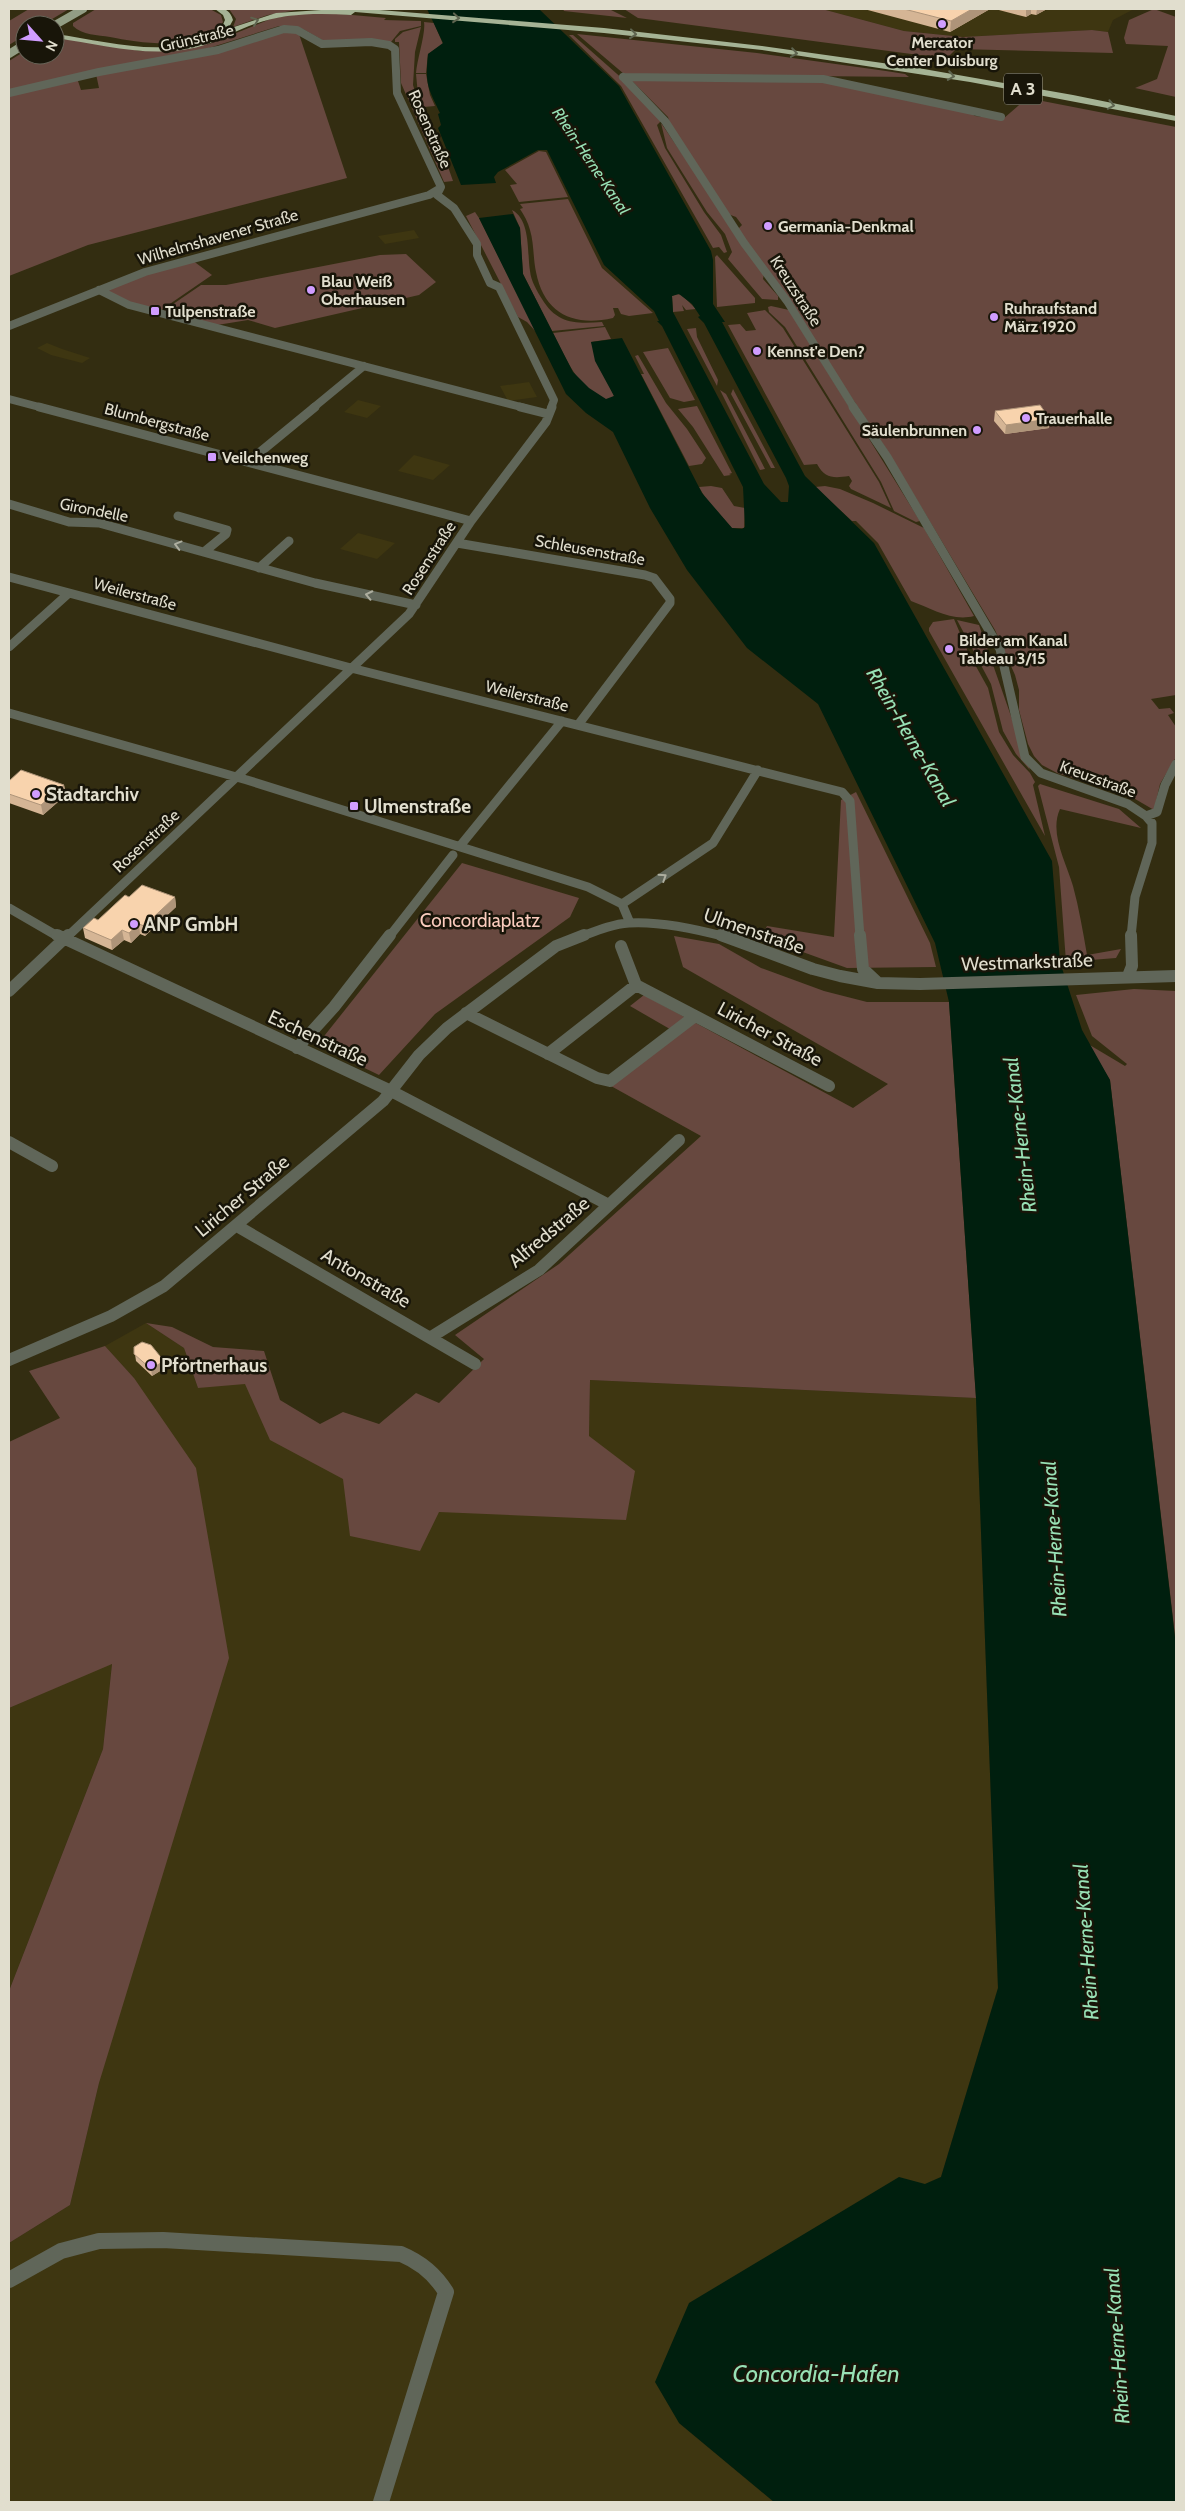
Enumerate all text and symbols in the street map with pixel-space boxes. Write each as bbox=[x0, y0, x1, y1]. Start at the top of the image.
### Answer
one-way arrow bbox=[453, 13, 461, 24]
north arrow bbox=[15, 15, 65, 65]
one-way arrow bbox=[250, 17, 259, 27]
marker: Mercator Center Duisburg bbox=[936, 18, 948, 30]
street label: Grünstraße bbox=[158, 20, 236, 56]
one-way arrow bbox=[629, 28, 637, 39]
place label: Mercator Center Duisburg bbox=[886, 33, 998, 70]
text: N bbox=[41, 37, 62, 54]
one-way arrow bbox=[790, 47, 798, 58]
one-way arrow bbox=[947, 71, 956, 81]
road number: A 3 bbox=[1004, 74, 1042, 105]
street label: Rosenstraße bbox=[404, 87, 456, 171]
one-way arrow bbox=[1107, 100, 1115, 110]
water label: Rhein-Herne-Kanal bbox=[548, 104, 634, 218]
street label: Wilhelmshavener Straße bbox=[136, 205, 300, 269]
place label: Germania-Denkmal bbox=[778, 217, 914, 236]
marker: Germania-Denkmal bbox=[762, 220, 774, 232]
street label: Kreuzstraße bbox=[766, 252, 826, 330]
place label: Blau Weiß Oberhausen bbox=[321, 272, 405, 309]
marker: Blau Weiß Oberhausen bbox=[305, 284, 317, 296]
place label: Ruhraufstand März 1920 bbox=[1004, 299, 1097, 336]
place label: Tulpenstraße bbox=[165, 302, 255, 321]
marker: Tulpenstraße bbox=[149, 305, 161, 317]
marker: Ruhraufstand März 1920 bbox=[988, 311, 1000, 323]
place label: Kennst'e Den? bbox=[767, 342, 865, 361]
marker: Kennst'e Den? bbox=[751, 345, 763, 357]
street label: Blumbergstraße bbox=[103, 399, 211, 445]
place label: Trauerhalle bbox=[1036, 409, 1112, 428]
marker: Trauerhalle bbox=[1020, 412, 1032, 424]
place label: Säulenbrunnen bbox=[862, 421, 967, 440]
marker: Säulenbrunnen bbox=[971, 424, 983, 436]
place label: Veilchenweg bbox=[222, 448, 308, 467]
marker: Veilchenweg bbox=[206, 451, 218, 463]
street label: Girondelle bbox=[58, 494, 130, 526]
street label: Rosenstraße bbox=[398, 518, 460, 598]
street label: Schleusenstraße bbox=[534, 531, 646, 569]
one-way arrow bbox=[173, 540, 182, 551]
street label: Weilerstraße bbox=[91, 574, 179, 614]
one-way arrow bbox=[364, 590, 373, 601]
place label: Bilder am Kanal Tableau 3/15 bbox=[959, 631, 1068, 668]
marker: Bilder am Kanal Tableau 3/15 bbox=[943, 643, 955, 655]
water label: Rhein-Herne-Kanal bbox=[861, 663, 961, 811]
street label: Weilerstraße bbox=[483, 676, 571, 716]
street label: Kreuzstraße bbox=[1057, 756, 1139, 802]
place label: Stadtarchiv bbox=[46, 783, 139, 806]
marker: Stadtarchiv bbox=[30, 788, 42, 800]
place label: Ulmenstraße bbox=[364, 795, 471, 818]
marker: Ulmenstraße bbox=[348, 800, 360, 812]
street label: Rosenstraße bbox=[109, 805, 183, 877]
one-way arrow bbox=[657, 874, 666, 883]
street label: Ulmenstraße bbox=[701, 903, 808, 959]
park label: Concordiaplatz bbox=[420, 909, 540, 932]
place label: ANP GmbH bbox=[144, 913, 238, 936]
marker: ANP GmbH bbox=[128, 918, 140, 930]
street label: Westmarkstraße bbox=[961, 948, 1093, 976]
street label: Liricher Straße bbox=[714, 997, 827, 1071]
street label: Eschenstraße bbox=[264, 1005, 372, 1071]
water label: Rhein-Herne-Kanal bbox=[999, 1056, 1041, 1214]
street label: Liricher Straße bbox=[190, 1150, 294, 1242]
street label: Alfredstraße bbox=[504, 1191, 594, 1272]
street label: Antonstraße bbox=[317, 1243, 415, 1313]
place label: Pförtnerhaus bbox=[161, 1354, 267, 1377]
marker: Pförtnerhaus bbox=[145, 1359, 157, 1371]
water label: Rhein-Herne-Kanal bbox=[1037, 1460, 1071, 1618]
water label: Rhein-Herne-Kanal bbox=[1069, 1863, 1103, 2021]
water label: Rhein-Herne-Kanal bbox=[1100, 2267, 1134, 2425]
water label: Concordia-Hafen bbox=[732, 2359, 900, 2388]

